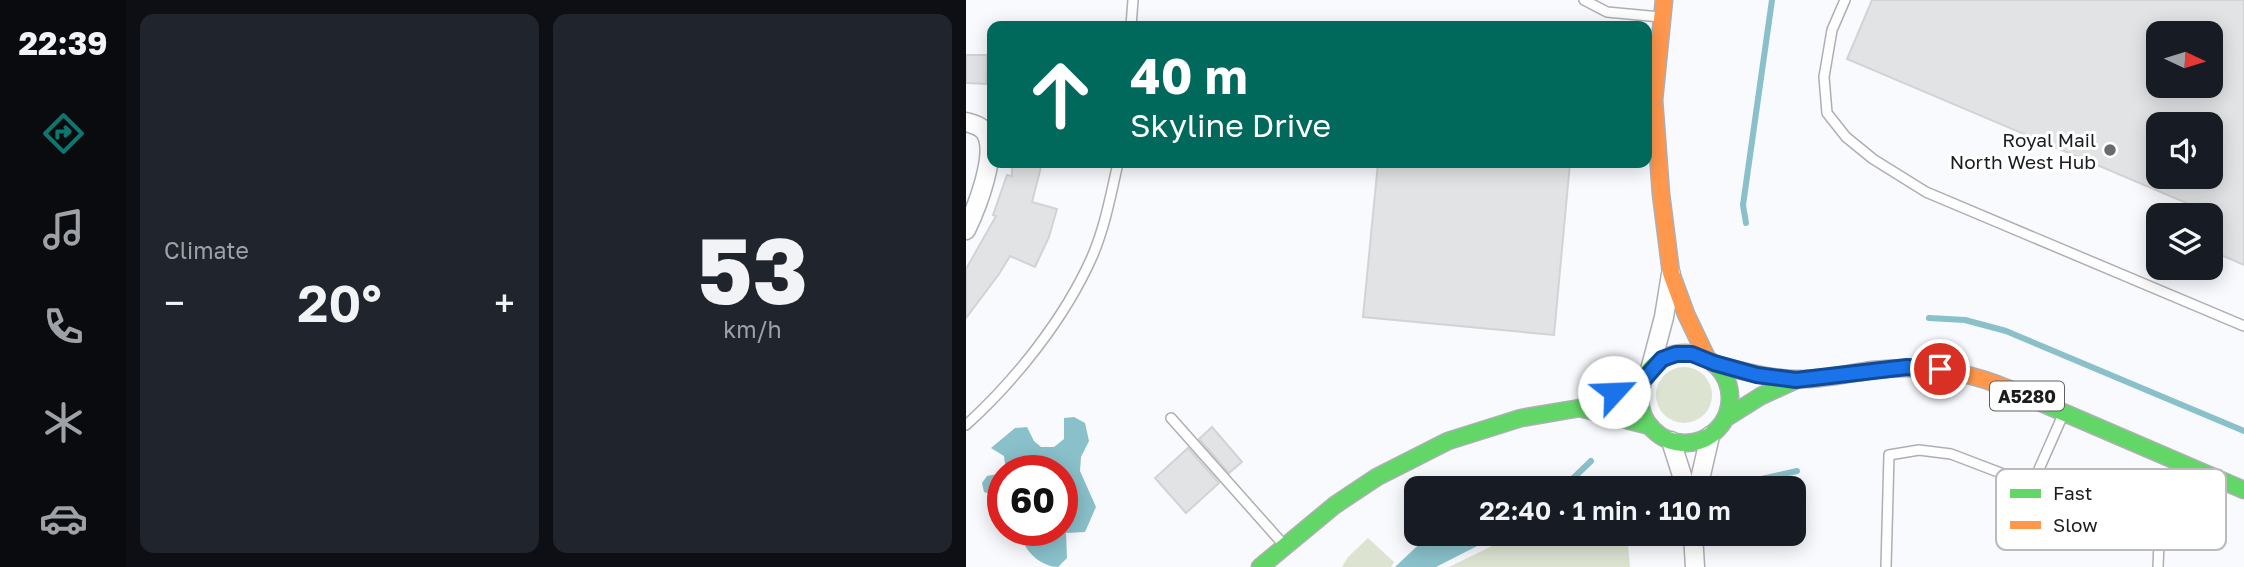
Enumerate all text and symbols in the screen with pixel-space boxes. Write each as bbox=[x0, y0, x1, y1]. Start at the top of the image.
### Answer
north arrow bbox=[2146, 21, 2222, 98]
map controls bbox=[2146, 21, 2223, 280]
text: 22:39 bbox=[18, 24, 108, 62]
text: 40 m bbox=[1130, 46, 1248, 105]
icon: ahead bbox=[1015, 49, 1106, 140]
text: Skyline Drive bbox=[1130, 106, 1331, 144]
icon: directions bbox=[39, 109, 88, 158]
button: sound bbox=[2146, 112, 2223, 189]
place label: Royal Mail North West Hub bbox=[1950, 128, 2096, 173]
marker: Royal Mail North West Hub bbox=[2102, 142, 2118, 158]
button: layers bbox=[2146, 203, 2223, 280]
icon: music bbox=[39, 205, 88, 254]
text: 53 bbox=[697, 215, 808, 324]
text: Climate bbox=[164, 236, 249, 264]
text: 20° bbox=[297, 271, 382, 333]
text: − bbox=[164, 280, 185, 325]
text: + bbox=[494, 280, 515, 325]
icon: phone bbox=[39, 302, 88, 351]
text: km/h bbox=[723, 315, 782, 343]
pin bbox=[1910, 339, 1970, 399]
icon: arrive bbox=[1921, 350, 1959, 388]
position arrow bbox=[1577, 355, 1651, 429]
road number: A5280 bbox=[1990, 382, 2064, 410]
icon: climate bbox=[39, 398, 88, 447]
speed limit sign: 60 bbox=[987, 455, 1078, 546]
legend bbox=[1996, 469, 2226, 550]
text: Fast bbox=[2053, 481, 2092, 504]
icon: car bbox=[39, 494, 88, 543]
text: 22:40 · 1 min · 110 m bbox=[1479, 495, 1731, 526]
text: Slow bbox=[2053, 513, 2098, 536]

